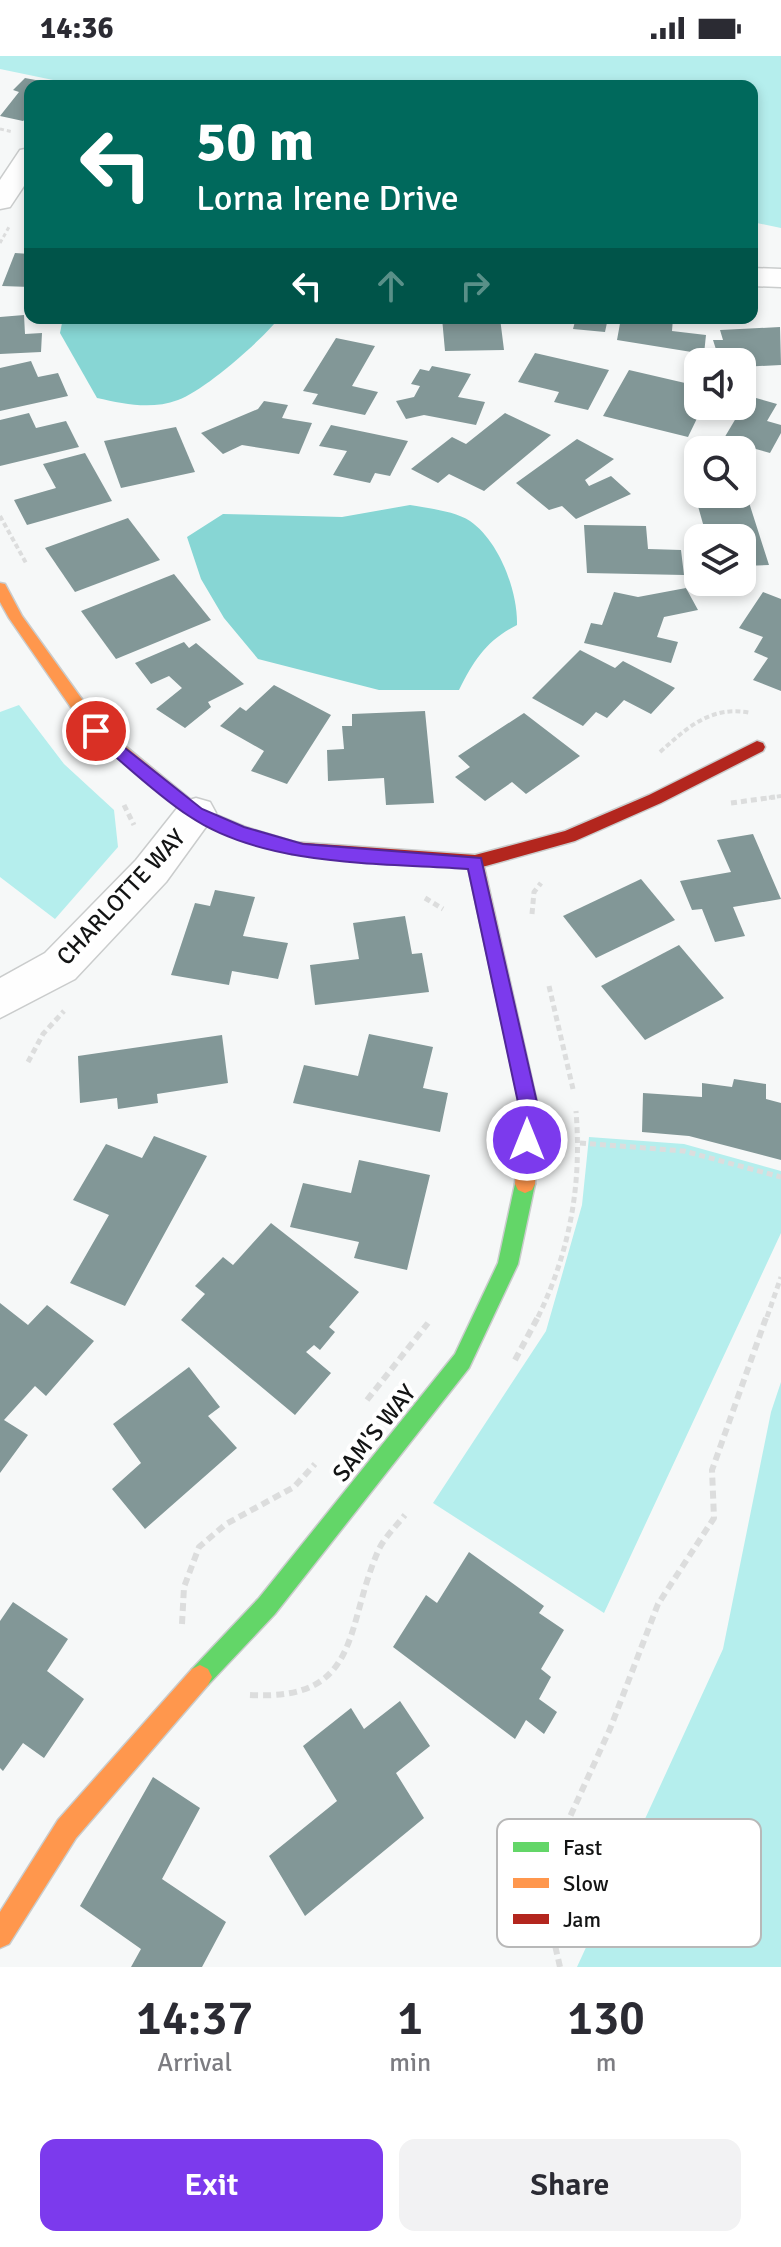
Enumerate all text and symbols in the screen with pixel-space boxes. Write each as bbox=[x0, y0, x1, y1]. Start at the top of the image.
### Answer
text: 14:36 bbox=[40, 10, 114, 47]
text: 50 m bbox=[196, 107, 314, 176]
icon: left bbox=[64, 112, 168, 216]
text: Lorna Irene Drive bbox=[196, 176, 459, 221]
icon: left bbox=[285, 264, 329, 308]
icon: ahead bbox=[369, 264, 413, 308]
icon: right bbox=[453, 264, 497, 308]
map controls bbox=[684, 348, 756, 596]
button: sound bbox=[684, 348, 756, 420]
button: search bbox=[684, 436, 756, 508]
button: layers bbox=[684, 524, 756, 596]
pin bbox=[62, 697, 130, 765]
icon: arrive bbox=[74, 709, 118, 753]
street label: CHARLOTTE WAY bbox=[50, 823, 192, 971]
position arrow bbox=[485, 1098, 569, 1182]
street label: SAM'S WAY bbox=[326, 1378, 422, 1488]
legend bbox=[497, 1819, 761, 1947]
text: Fast bbox=[563, 1834, 603, 1861]
text: Slow bbox=[563, 1870, 609, 1897]
text: Jam bbox=[563, 1906, 601, 1933]
text: 14:37 bbox=[136, 1989, 253, 2048]
text: 1 bbox=[397, 1989, 423, 2048]
text: 130 bbox=[567, 1989, 645, 2048]
text: Arrival bbox=[157, 2047, 232, 2079]
text: min bbox=[389, 2047, 431, 2079]
text: m bbox=[596, 2047, 616, 2079]
button: Exit bbox=[40, 2139, 383, 2231]
button: Share bbox=[399, 2139, 741, 2231]

